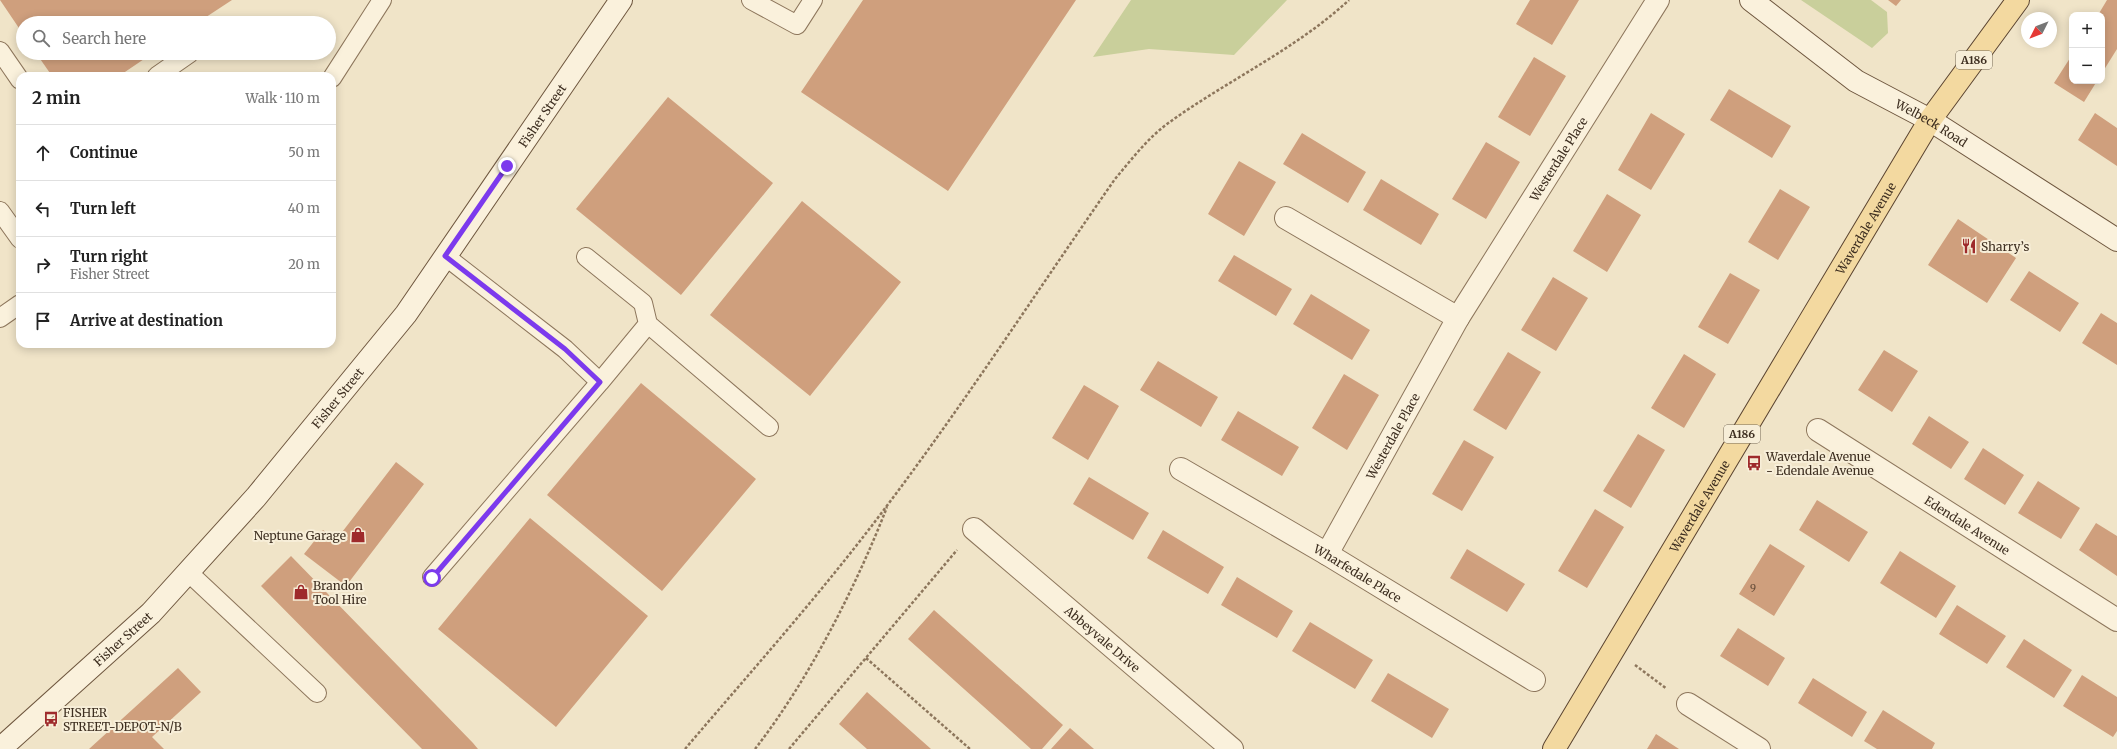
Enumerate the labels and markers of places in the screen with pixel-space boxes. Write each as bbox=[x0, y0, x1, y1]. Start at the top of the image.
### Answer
restaurant icon: Sharry’s bbox=[1960, 237, 1978, 255]
place label: Sharry’s bbox=[1981, 239, 2029, 254]
place label: Waverdale Avenue - Edendale Avenue bbox=[1765, 449, 1874, 478]
bus stop icon: Waverdale Avenue - Edendale Avenue bbox=[1745, 454, 1763, 472]
shop icon: Neptune Garage bbox=[349, 526, 367, 544]
place label: Neptune Garage bbox=[254, 528, 346, 543]
place label: Brandon Tool Hire bbox=[313, 578, 367, 607]
shop icon: Brandon Tool Hire bbox=[292, 583, 310, 601]
place label: FISHER STREET-DEPOT-N/B bbox=[63, 705, 182, 734]
bus stop icon: FISHER STREET-DEPOT-N/B bbox=[42, 710, 60, 728]

